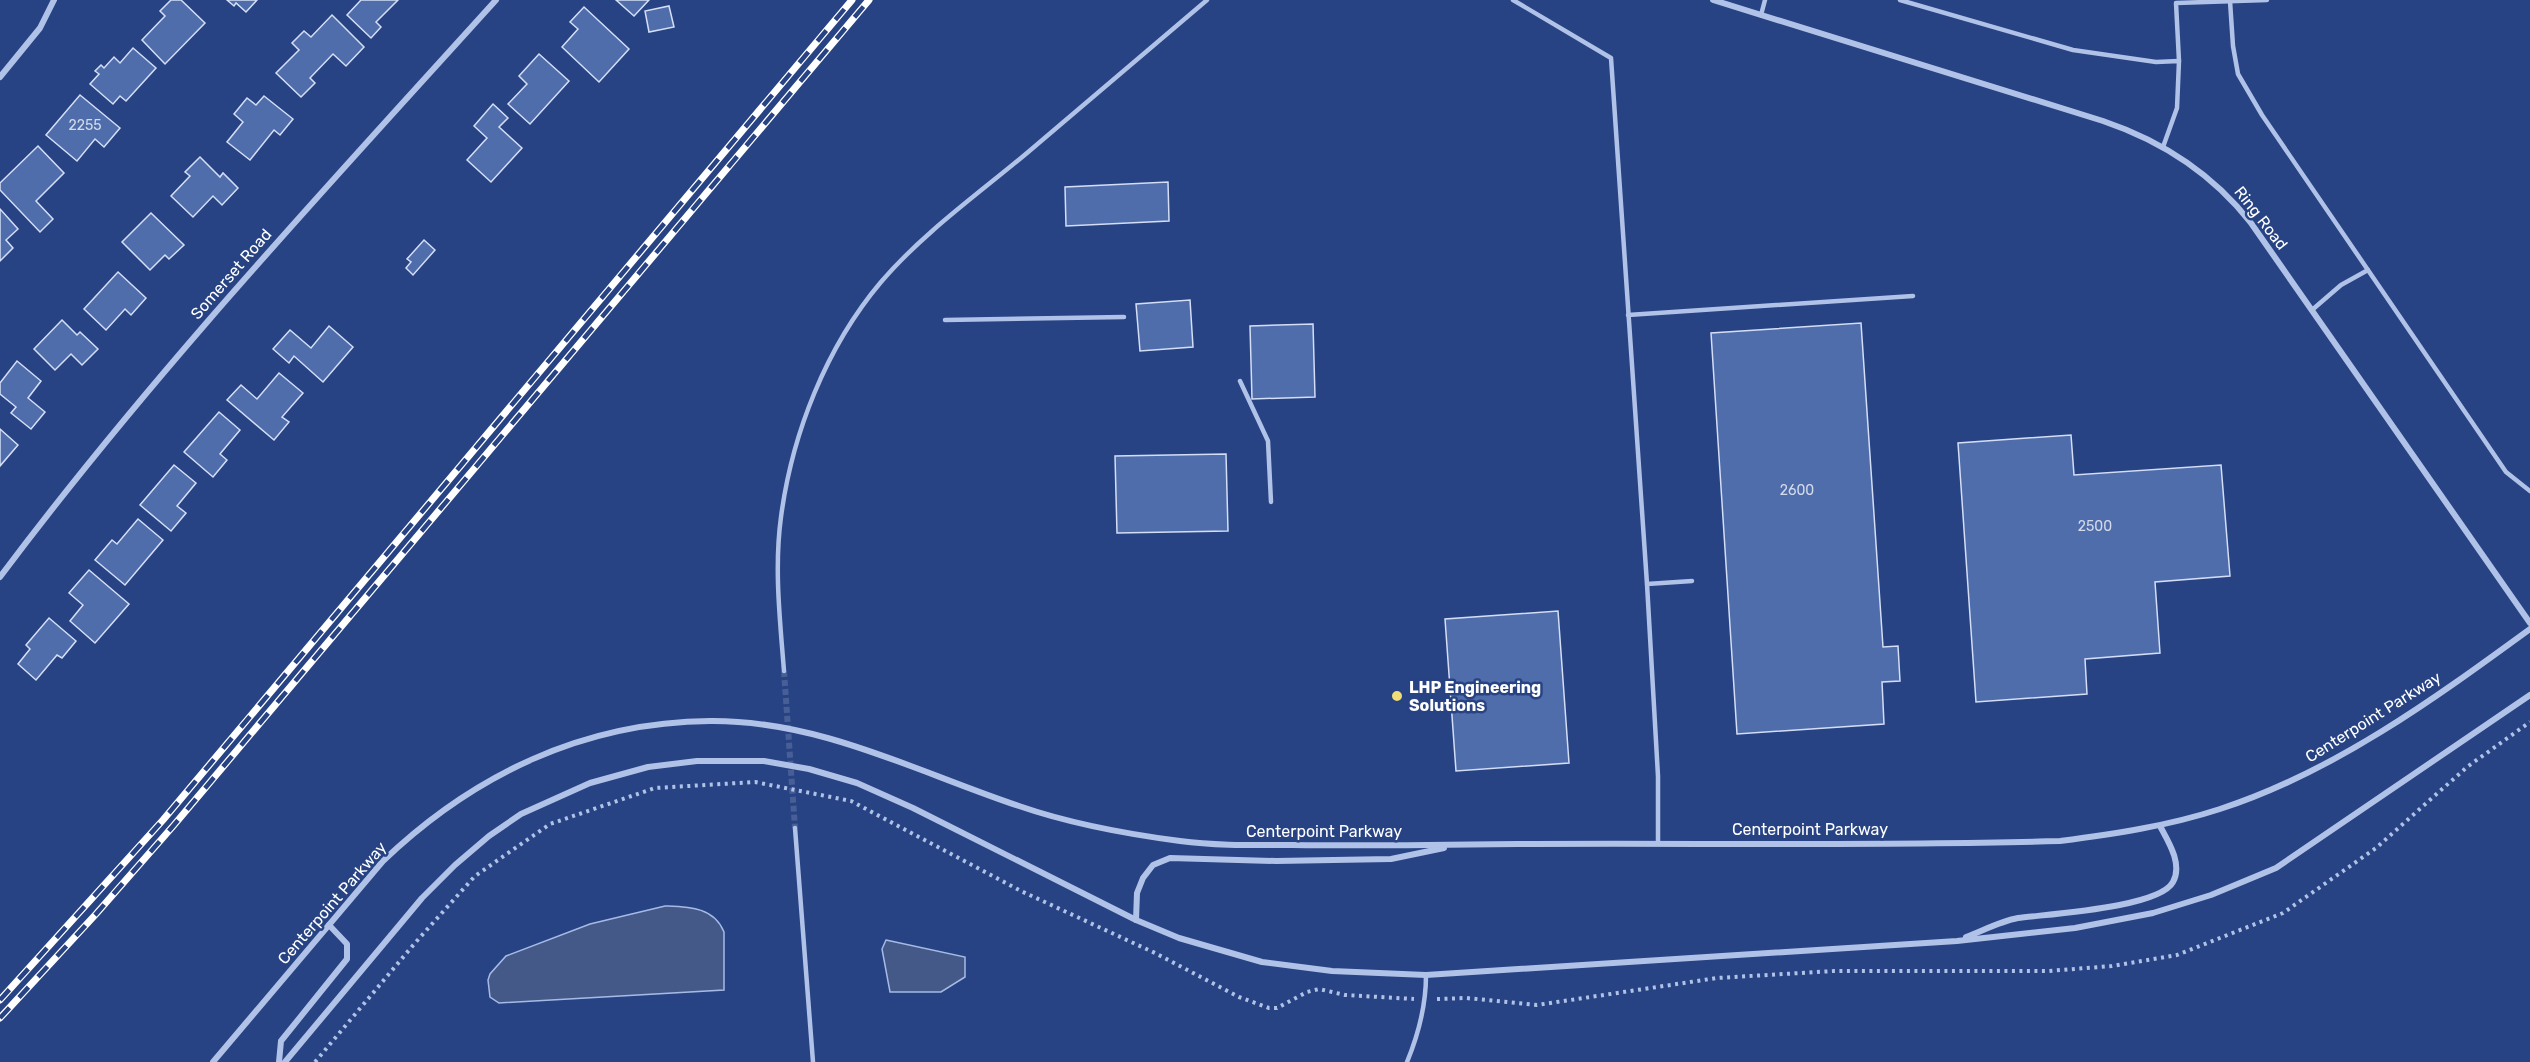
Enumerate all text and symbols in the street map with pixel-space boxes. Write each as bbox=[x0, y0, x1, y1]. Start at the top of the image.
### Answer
house number: 2255 bbox=[68, 117, 102, 134]
street label: Ring Road bbox=[2230, 182, 2292, 254]
street label: Somerset Road bbox=[187, 225, 275, 323]
house number: 2600 bbox=[1780, 482, 1814, 499]
house number: 2500 bbox=[2078, 518, 2112, 535]
street label: Centerpoint Parkway bbox=[2302, 667, 2444, 766]
place label: LHP Engineering Solutions bbox=[1409, 678, 1541, 715]
marker: LHP Engineering Solutions bbox=[1390, 689, 1404, 703]
street label: Centerpoint Parkway bbox=[1732, 820, 1888, 839]
street label: Centerpoint Parkway bbox=[1246, 822, 1402, 841]
street label: Centerpoint Parkway bbox=[274, 838, 391, 968]

